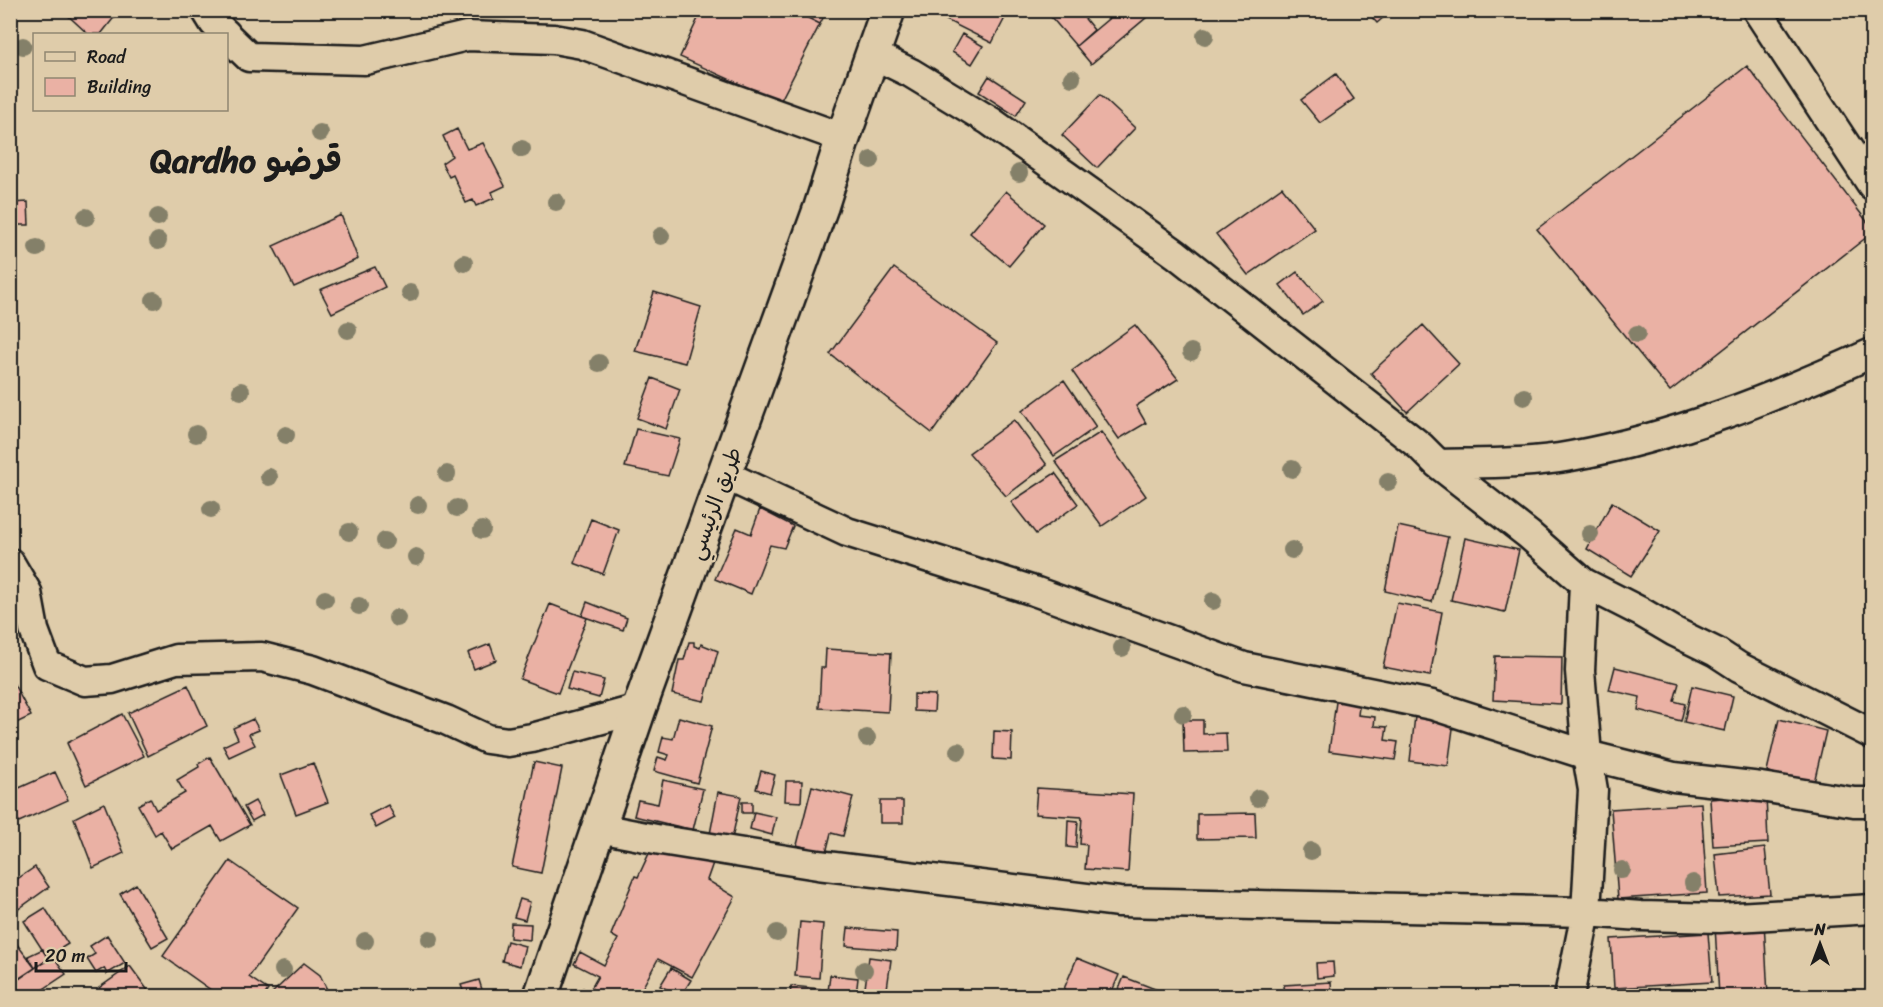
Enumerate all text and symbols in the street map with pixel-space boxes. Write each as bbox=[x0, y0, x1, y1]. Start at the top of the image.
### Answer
legend bbox=[33, 33, 228, 111]
text: Road bbox=[87, 41, 127, 73]
text: Building bbox=[87, 71, 151, 103]
district label: Qardho قرضو bbox=[150, 131, 342, 191]
street label: طريق الرئيسي bbox=[676, 441, 753, 565]
north arrow bbox=[1790, 914, 1850, 974]
text: N bbox=[1813, 915, 1826, 944]
scale bar bbox=[36, 935, 126, 973]
text: 20 m bbox=[45, 940, 85, 972]

